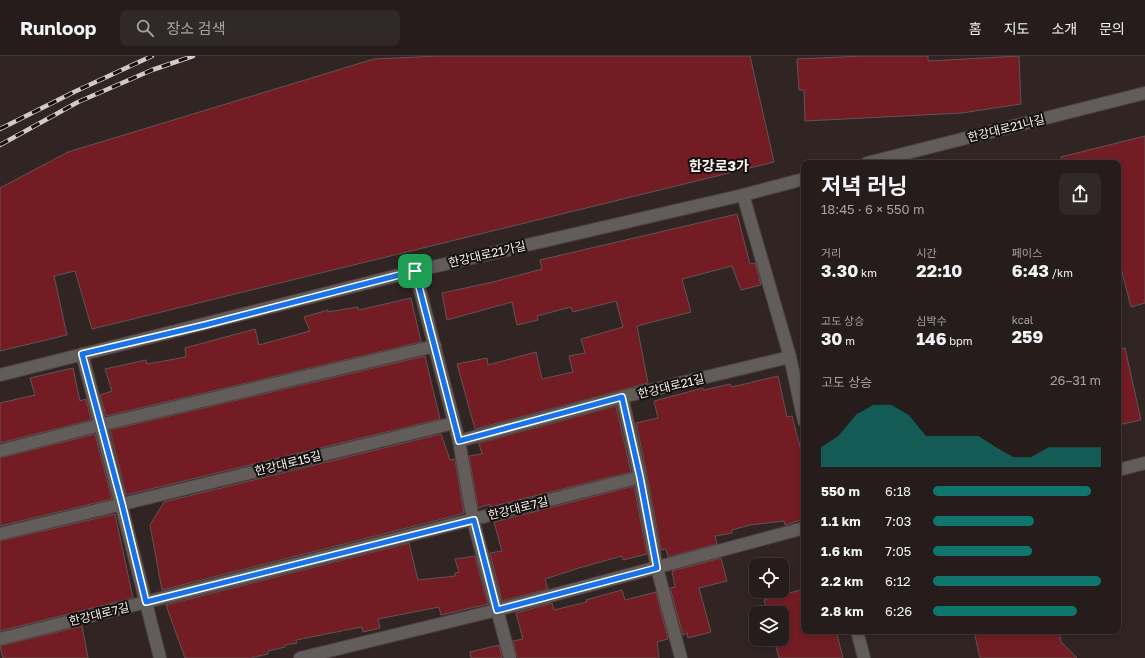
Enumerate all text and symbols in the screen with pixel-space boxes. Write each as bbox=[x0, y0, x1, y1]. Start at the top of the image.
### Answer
search box bbox=[120, 10, 400, 46]
text: Runloop bbox=[20, 16, 96, 39]
icon: search bbox=[134, 17, 156, 39]
text: 장소 검색 bbox=[166, 19, 225, 37]
text: 홈 bbox=[969, 20, 982, 37]
text: 지도 bbox=[1004, 20, 1029, 37]
text: 소개 bbox=[1051, 20, 1077, 37]
text: 문의 bbox=[1099, 20, 1125, 37]
street label: 한강대로21나길 bbox=[966, 111, 1046, 145]
district label: 한강로3가 bbox=[689, 157, 749, 174]
text: 저녁 러닝 bbox=[821, 172, 907, 199]
button: share bbox=[1059, 173, 1101, 215]
text: 18:45 · 6 × 550 m bbox=[821, 201, 924, 217]
street label: 한강대로21가길 bbox=[447, 238, 527, 270]
text: 거리 bbox=[821, 246, 841, 259]
text: 시간 bbox=[916, 246, 937, 259]
text: 페이스 bbox=[1012, 246, 1042, 259]
pin bbox=[398, 254, 432, 288]
icon: arrive bbox=[404, 260, 426, 282]
text: 3.30 bbox=[821, 260, 858, 281]
text: 22:10 bbox=[916, 260, 962, 281]
text: 6:43 bbox=[1012, 260, 1049, 281]
text: km bbox=[858, 266, 877, 279]
text: /km bbox=[1049, 266, 1073, 279]
text: kcal bbox=[1012, 313, 1033, 326]
text: 고도 상승 bbox=[821, 314, 864, 327]
text: 심박수 bbox=[916, 314, 947, 327]
text: 259 bbox=[1012, 326, 1043, 347]
text: 30 bbox=[821, 328, 842, 349]
text: 146 bbox=[916, 328, 947, 349]
text: m bbox=[842, 334, 855, 347]
text: bpm bbox=[947, 334, 973, 347]
street label: 한강대로21길 bbox=[636, 370, 706, 402]
text: 26–31 m bbox=[1050, 372, 1101, 388]
text: 고도 상승 bbox=[821, 374, 872, 390]
street label: 한강대로15길 bbox=[253, 447, 323, 479]
text: 550 m bbox=[821, 483, 860, 499]
text: 6:18 bbox=[885, 483, 911, 499]
street label: 한강대로7길 bbox=[486, 493, 550, 523]
text: 1.1 km bbox=[821, 513, 861, 529]
text: 7:03 bbox=[885, 513, 911, 529]
text: 1.6 km bbox=[821, 543, 862, 559]
text: 7:05 bbox=[885, 543, 911, 559]
map controls bbox=[749, 558, 789, 646]
button: locate bbox=[749, 558, 789, 598]
text: 2.2 km bbox=[821, 573, 863, 589]
text: 6:12 bbox=[885, 573, 911, 589]
street label: 한강대로7길 bbox=[67, 599, 131, 629]
text: 2.8 km bbox=[821, 603, 864, 619]
text: 6:26 bbox=[885, 603, 912, 619]
button: layers bbox=[749, 606, 789, 646]

